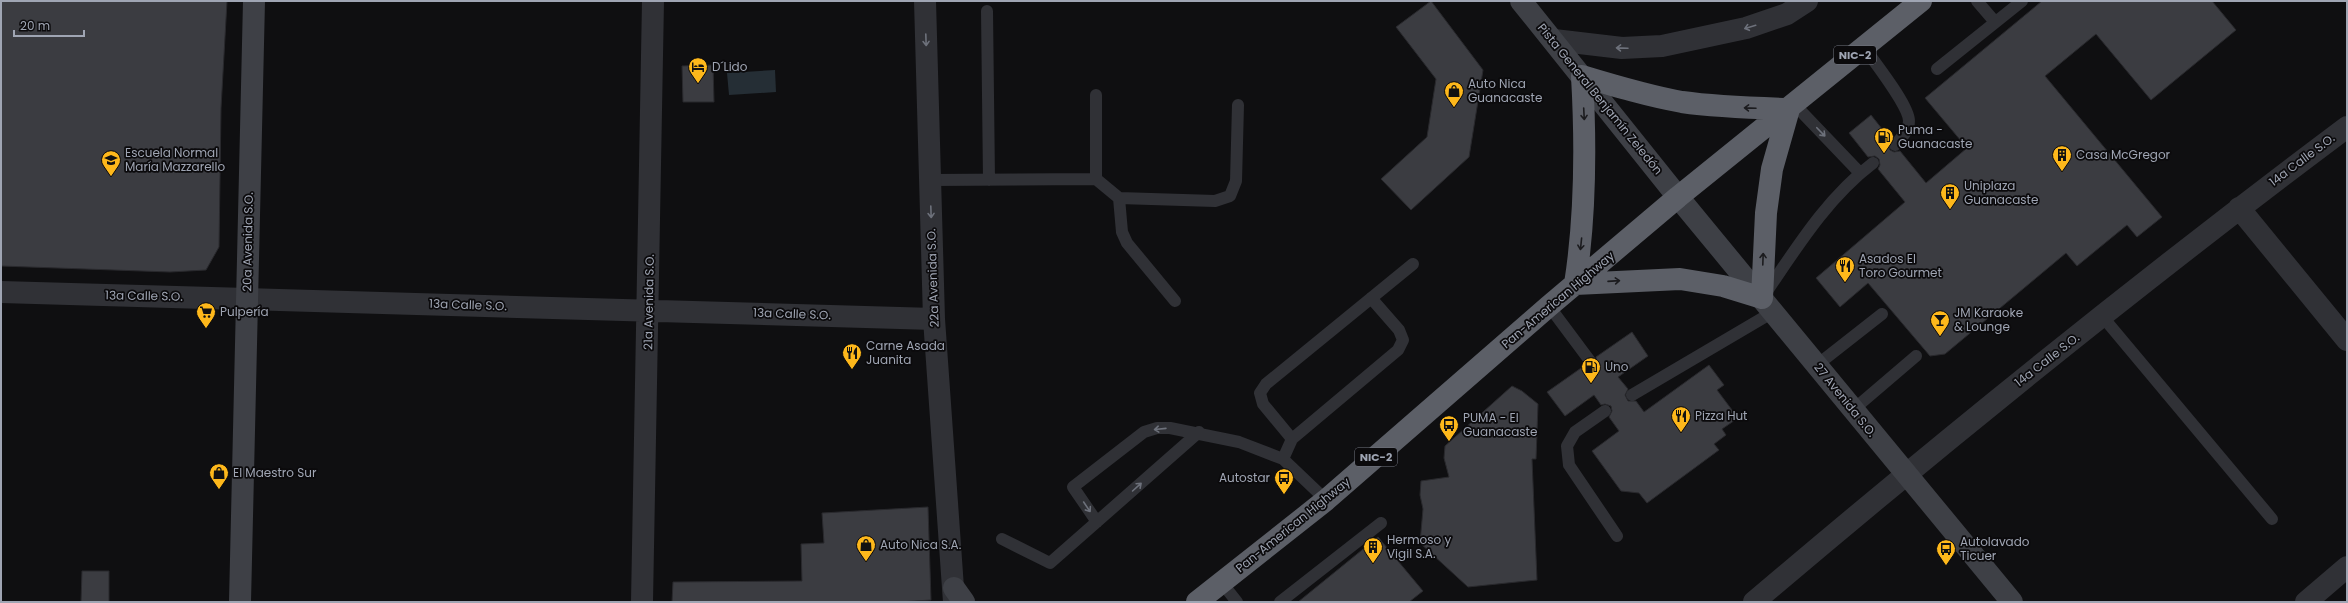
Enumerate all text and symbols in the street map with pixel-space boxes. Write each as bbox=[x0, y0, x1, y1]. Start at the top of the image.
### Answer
scale bar bbox=[14, 12, 84, 38]
text: 20 m bbox=[20, 17, 50, 34]
street label: Pista General Benjamín Zeledón bbox=[1534, 19, 1667, 178]
one-way arrow bbox=[1744, 24, 1757, 31]
one-way arrow bbox=[923, 33, 930, 46]
one-way arrow bbox=[1616, 44, 1629, 51]
road number: NIC-2 bbox=[1834, 46, 1876, 64]
hotel icon: D´Lido bbox=[687, 56, 709, 84]
place label: D´Lido bbox=[712, 58, 748, 75]
place label: Auto Nica Guanacaste bbox=[1468, 75, 1542, 106]
shop icon: Auto Nica Guanacaste bbox=[1443, 80, 1465, 108]
one-way arrow bbox=[1744, 104, 1757, 111]
one-way arrow bbox=[1581, 107, 1588, 120]
place label: Puma - Guanacaste bbox=[1898, 121, 1972, 152]
fuel station icon: Puma - Guanacaste bbox=[1873, 126, 1895, 154]
one-way arrow bbox=[1816, 127, 1826, 137]
street label: 14a Calle S.O. bbox=[2265, 129, 2338, 190]
place label: Escuela Normal María Mazzarello bbox=[125, 144, 225, 175]
building icon: Casa McGregor bbox=[2051, 144, 2073, 172]
place label: Casa McGregor bbox=[2076, 146, 2171, 163]
school or university icon: Escuela Normal María Mazzarello bbox=[100, 149, 122, 177]
place label: Uniplaza Guanacaste bbox=[1964, 177, 2038, 208]
building icon: Uniplaza Guanacaste bbox=[1939, 182, 1961, 210]
street label: 20a Avenida S.O. bbox=[238, 192, 257, 292]
one-way arrow bbox=[927, 205, 935, 218]
street label: 22a Avenida S.O. bbox=[922, 228, 943, 328]
one-way arrow bbox=[1577, 237, 1584, 250]
street label: Pan-American Highway bbox=[1498, 247, 1618, 352]
place label: Asados El Toro Gourmet bbox=[1859, 250, 1942, 281]
one-way arrow bbox=[1760, 253, 1767, 266]
street label: 21a Avenida S.O. bbox=[639, 254, 658, 350]
restaurant icon: Asados El Toro Gourmet bbox=[1834, 255, 1856, 283]
one-way arrow bbox=[1607, 278, 1620, 285]
street label: 13a Calle S.O. bbox=[105, 286, 183, 305]
street label: 13a Calle S.O. bbox=[429, 295, 507, 314]
supermarket icon: Pulpería bbox=[195, 301, 217, 329]
place label: Pulpería bbox=[220, 303, 269, 320]
street label: 13a Calle S.O. bbox=[753, 304, 831, 323]
place label: JM Karaoke & Lounge bbox=[1954, 304, 2023, 335]
bar icon: JM Karaoke & Lounge bbox=[1929, 309, 1951, 337]
street label: 14a Calle S.O. bbox=[2011, 329, 2083, 390]
place label: Carne Asada Juanita bbox=[866, 337, 945, 368]
restaurant icon: Carne Asada Juanita bbox=[841, 342, 863, 370]
fuel station icon: Uno bbox=[1580, 356, 1602, 384]
place label: Uno bbox=[1605, 358, 1629, 375]
street label: 27 Avenida S.O. bbox=[1810, 359, 1880, 440]
restaurant icon: Pizza Hut bbox=[1670, 405, 1692, 433]
place label: Pizza Hut bbox=[1695, 407, 1748, 424]
place label: PUMA - El Guanacaste bbox=[1463, 409, 1537, 440]
bus stop icon: PUMA - El Guanacaste bbox=[1438, 414, 1460, 442]
one-way arrow bbox=[1154, 425, 1167, 432]
road number: NIC-2 bbox=[1355, 448, 1397, 466]
shop icon: El Maestro Sur bbox=[208, 462, 230, 490]
place label: El Maestro Sur bbox=[233, 464, 317, 481]
bus stop icon: Autostar bbox=[1273, 467, 1295, 495]
place label: Autostar bbox=[1219, 469, 1271, 486]
street label: Pan-American Highway bbox=[1232, 473, 1354, 576]
one-way arrow bbox=[1131, 483, 1141, 492]
one-way arrow bbox=[1083, 501, 1091, 513]
place label: Hermoso y Vigil S.A. bbox=[1387, 531, 1451, 562]
place label: Autolavado Ticuer bbox=[1960, 533, 2030, 564]
shop icon: Auto Nica S.A. bbox=[855, 534, 877, 562]
place label: Auto Nica S.A. bbox=[880, 536, 961, 553]
building icon: Hermoso y Vigil S.A. bbox=[1362, 536, 1384, 564]
bus stop icon: Autolavado Ticuer bbox=[1935, 538, 1957, 566]

